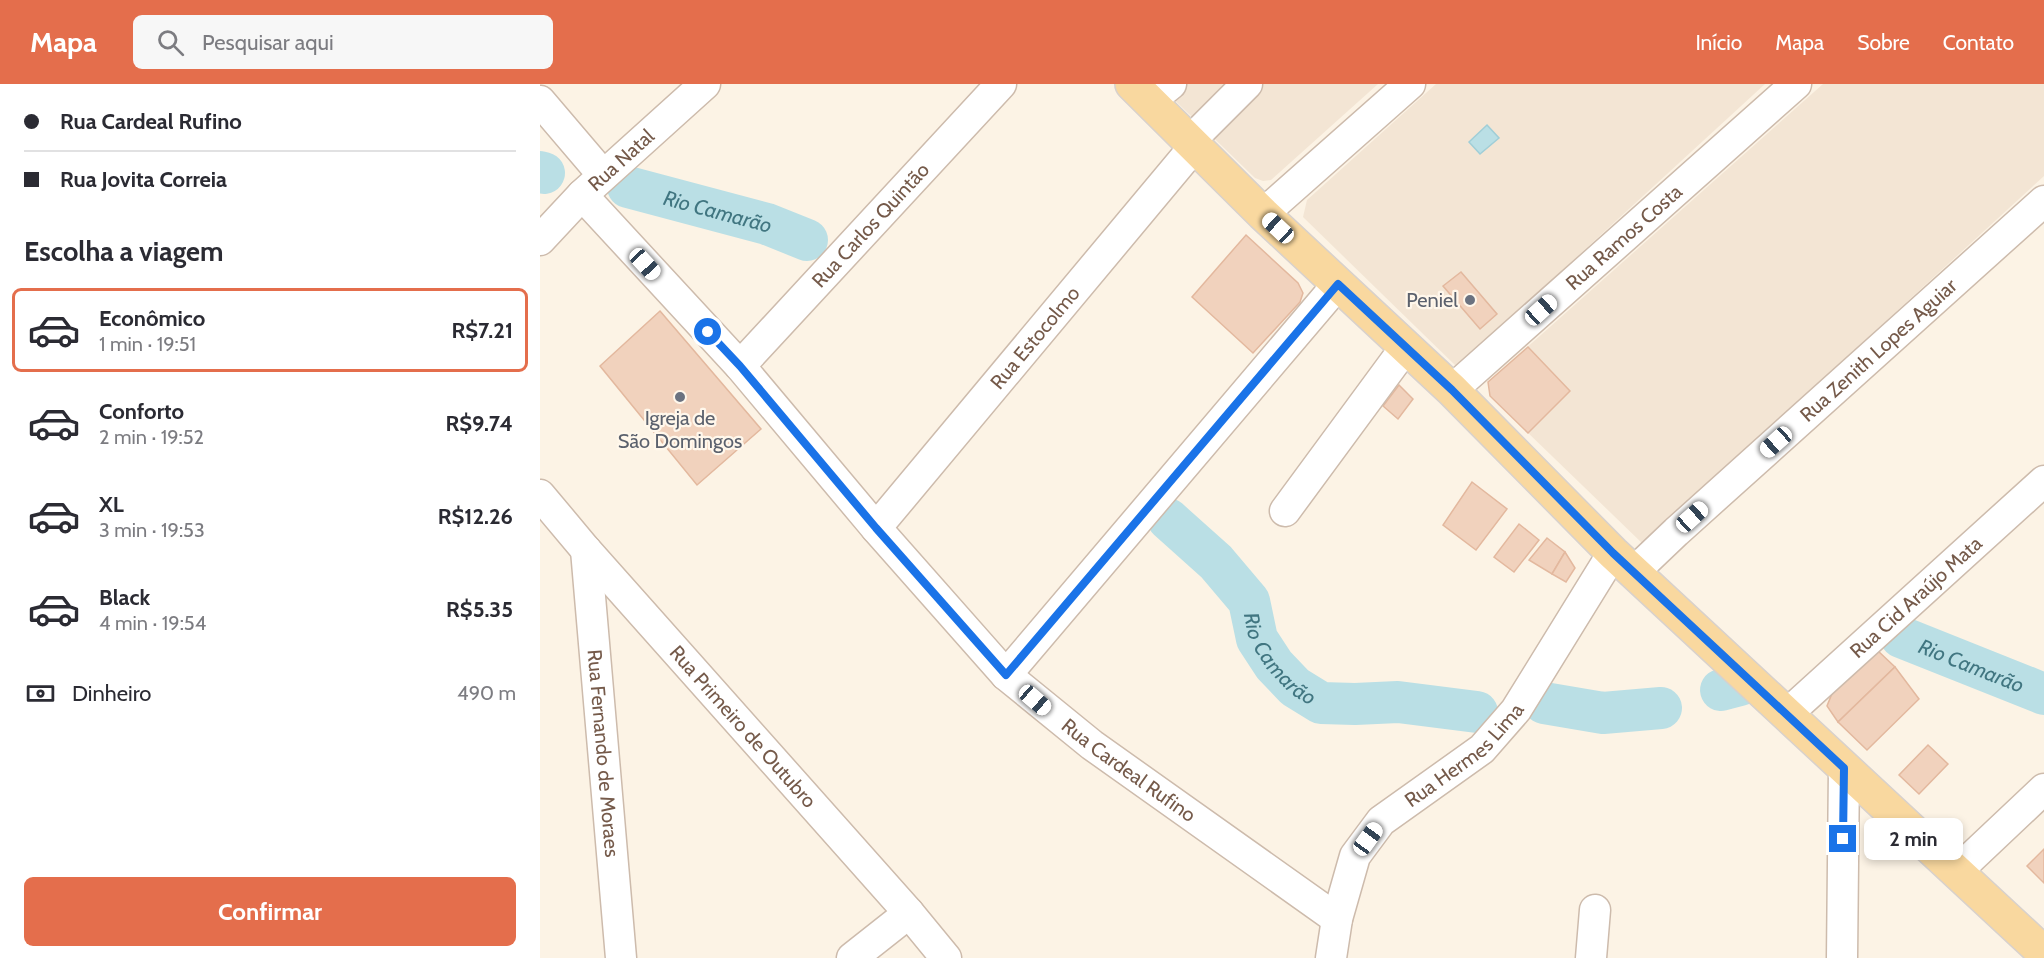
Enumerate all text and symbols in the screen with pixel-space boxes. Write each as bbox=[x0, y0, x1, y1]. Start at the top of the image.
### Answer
search box bbox=[133, 15, 553, 69]
text: Mapa bbox=[30, 25, 97, 59]
icon: search bbox=[154, 26, 187, 59]
text: Pesquisar aqui bbox=[202, 29, 334, 56]
text: Início bbox=[1695, 30, 1742, 55]
text: Mapa bbox=[1775, 30, 1824, 55]
text: Sobre bbox=[1857, 30, 1910, 55]
text: Contato bbox=[1943, 30, 2014, 55]
text: Rua Cardeal Rufino bbox=[60, 108, 242, 135]
street label: Rua Natal bbox=[583, 124, 659, 196]
street label: Rua Carlos Quintão bbox=[807, 158, 934, 293]
text: Rua Jovita Correia bbox=[60, 166, 227, 193]
street label: Rua Ramos Costa bbox=[1561, 179, 1687, 295]
water label: Rio Camarão bbox=[661, 185, 775, 237]
car bbox=[1259, 209, 1297, 247]
text: Escolha a viagem bbox=[24, 235, 223, 268]
car bbox=[626, 245, 664, 283]
street label: Rua Zenith Lopes Aguiar bbox=[1795, 273, 1962, 427]
street label: Rua Estocolmo bbox=[985, 281, 1085, 394]
place label: Peniel bbox=[1406, 288, 1458, 312]
car bbox=[1522, 291, 1560, 329]
marker: Peniel bbox=[1463, 293, 1477, 307]
icon: car bbox=[27, 303, 81, 357]
text: Econômico bbox=[99, 305, 205, 332]
text: R$7.21 bbox=[451, 317, 513, 344]
route start bbox=[694, 318, 721, 345]
text: 1 min · 19:51 bbox=[99, 332, 196, 356]
marker: Igreja de São Domingos bbox=[673, 390, 687, 404]
icon: car bbox=[27, 396, 81, 450]
text: Conforto bbox=[99, 398, 184, 425]
place label: Igreja de São Domingos bbox=[618, 406, 742, 453]
text: R$9.74 bbox=[445, 410, 513, 437]
car bbox=[1757, 423, 1795, 461]
text: 2 min · 19:52 bbox=[99, 425, 204, 449]
icon: car bbox=[27, 489, 81, 543]
text: XL bbox=[99, 491, 124, 518]
car bbox=[1673, 498, 1711, 536]
text: R$12.26 bbox=[438, 503, 513, 530]
text: 3 min · 19:53 bbox=[99, 518, 205, 542]
street label: Rua Cid Araújo Mata bbox=[1845, 531, 1987, 663]
icon: car bbox=[27, 582, 81, 636]
text: Black bbox=[99, 584, 150, 611]
text: R$5.35 bbox=[446, 596, 513, 623]
water label: Rio Camarão bbox=[1239, 610, 1321, 710]
text: 4 min · 19:54 bbox=[99, 611, 206, 635]
water label: Rio Camarão bbox=[1915, 633, 2028, 697]
street label: Rua Primeiro de Outubro bbox=[665, 641, 821, 813]
street label: Rua Fernando de Moraes bbox=[583, 648, 624, 858]
icon: cash bbox=[24, 677, 57, 710]
text: Dinheiro bbox=[72, 680, 151, 707]
text: 490 m bbox=[457, 681, 516, 705]
car bbox=[1016, 681, 1054, 719]
street label: Rua Hermes Lima bbox=[1400, 699, 1529, 812]
street label: Rua Cardeal Rufino bbox=[1057, 713, 1200, 827]
callout: 2 min bbox=[1864, 818, 1963, 860]
car bbox=[1350, 819, 1386, 859]
route end bbox=[1829, 825, 1856, 852]
text: 2 min bbox=[1889, 827, 1938, 851]
button: Confirmar bbox=[24, 877, 516, 946]

